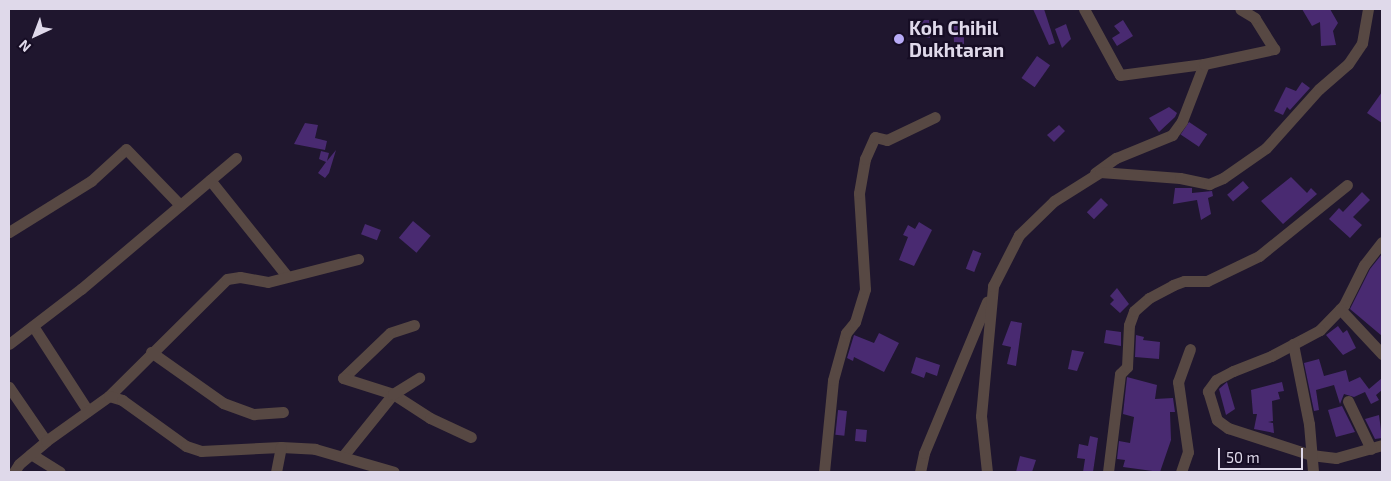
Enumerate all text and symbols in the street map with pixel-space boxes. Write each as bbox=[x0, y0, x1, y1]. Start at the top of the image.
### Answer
north arrow bbox=[10, 10, 60, 60]
place label: Koh Chihil Dukhtaran bbox=[909, 17, 1004, 61]
marker: Koh Chihil Dukhtaran bbox=[893, 33, 905, 45]
text: N bbox=[15, 37, 34, 56]
scale bar bbox=[1221, 438, 1306, 470]
text: 50 m bbox=[1226, 448, 1260, 466]

